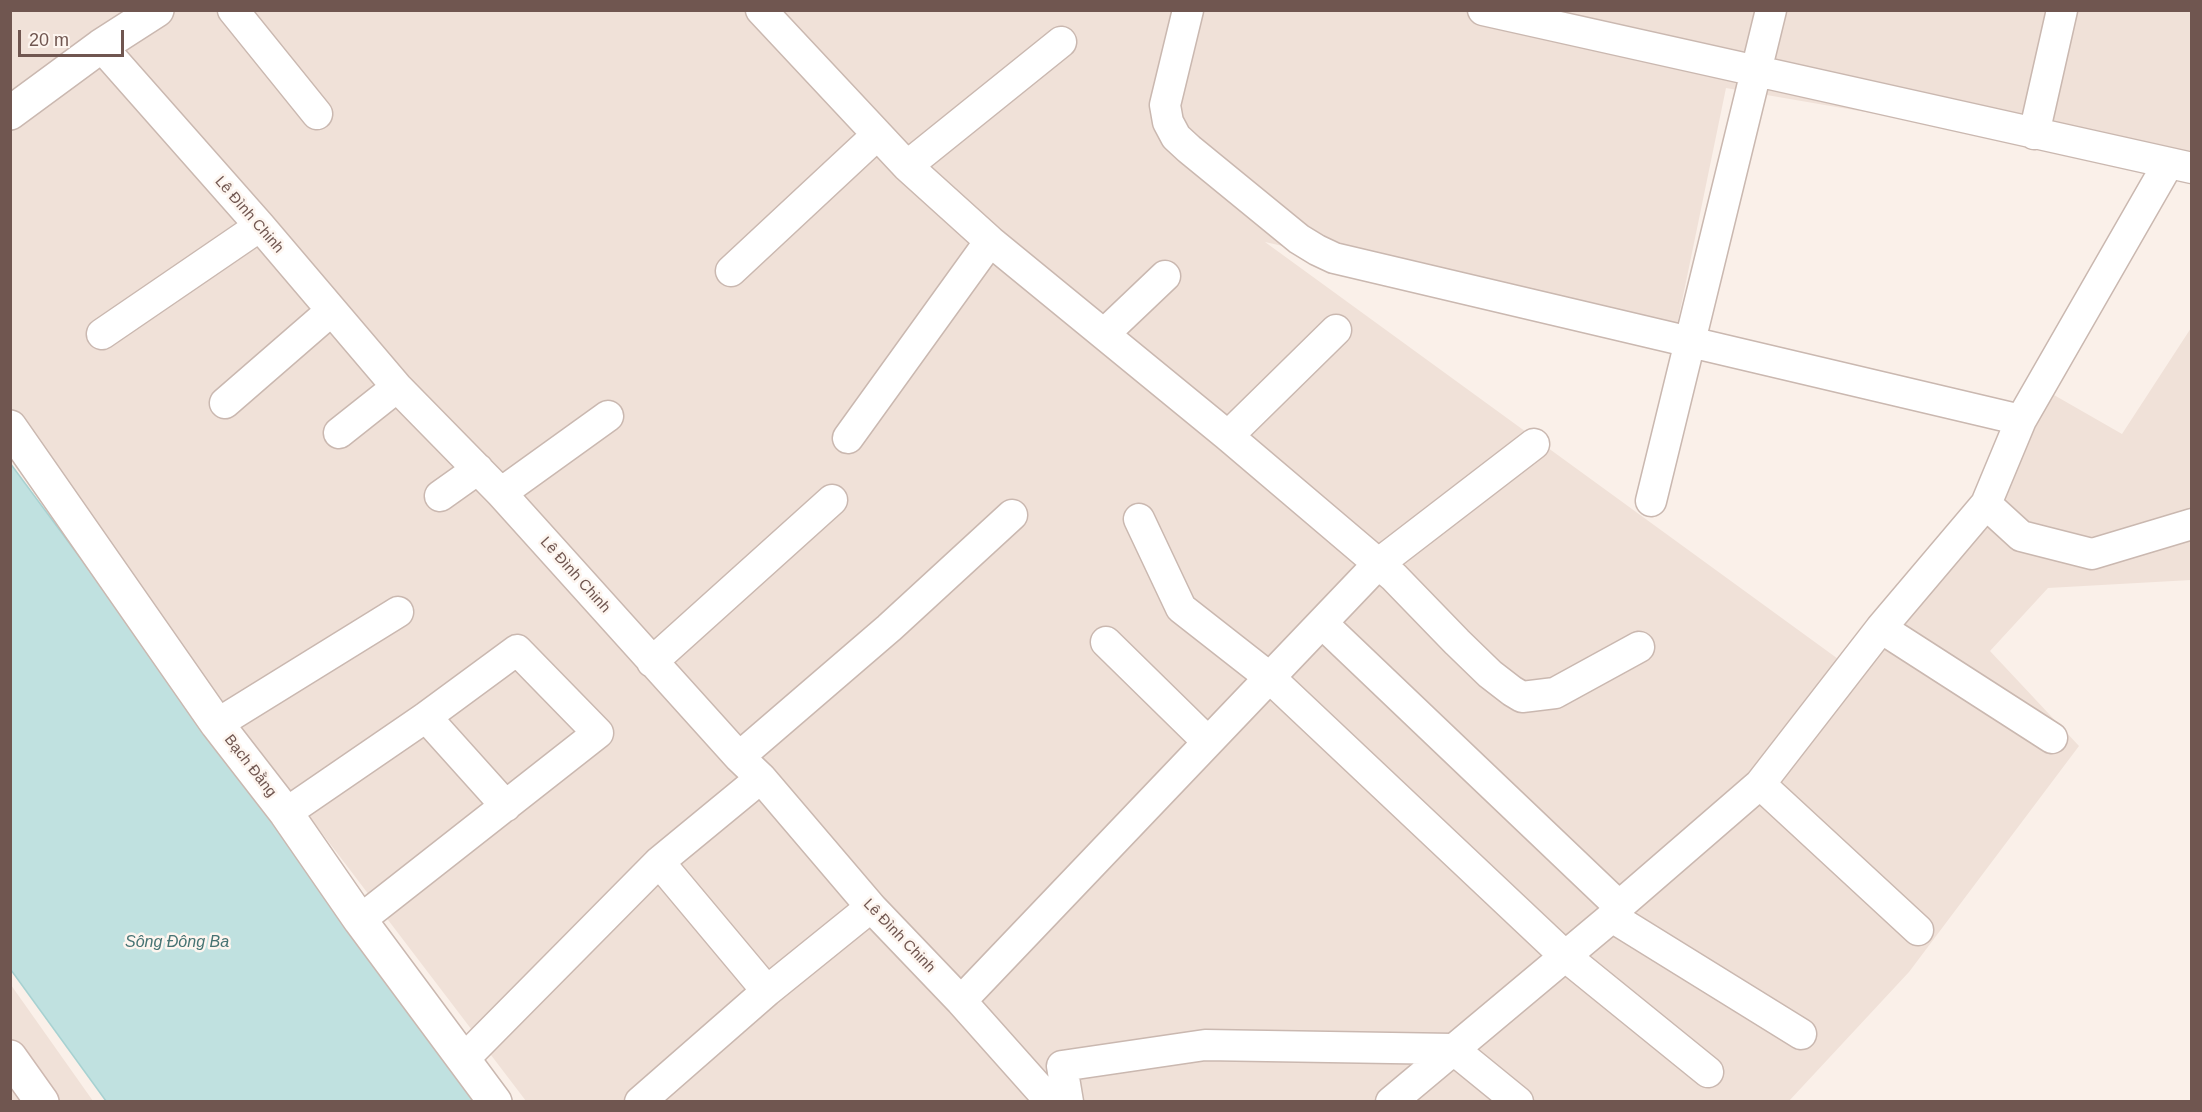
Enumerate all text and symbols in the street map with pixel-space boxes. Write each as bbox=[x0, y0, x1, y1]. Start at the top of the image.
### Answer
scale bar bbox=[21, 18, 128, 56]
text: 20 m bbox=[29, 30, 69, 50]
street label: Lê Đình Chinh bbox=[211, 173, 287, 257]
street label: Lê Đình Chinh bbox=[536, 533, 614, 617]
street label: Bạch Đằng bbox=[220, 731, 280, 801]
street label: Lê Đình Chinh bbox=[859, 895, 939, 977]
water label: Sông Đông Ba bbox=[125, 933, 229, 953]

